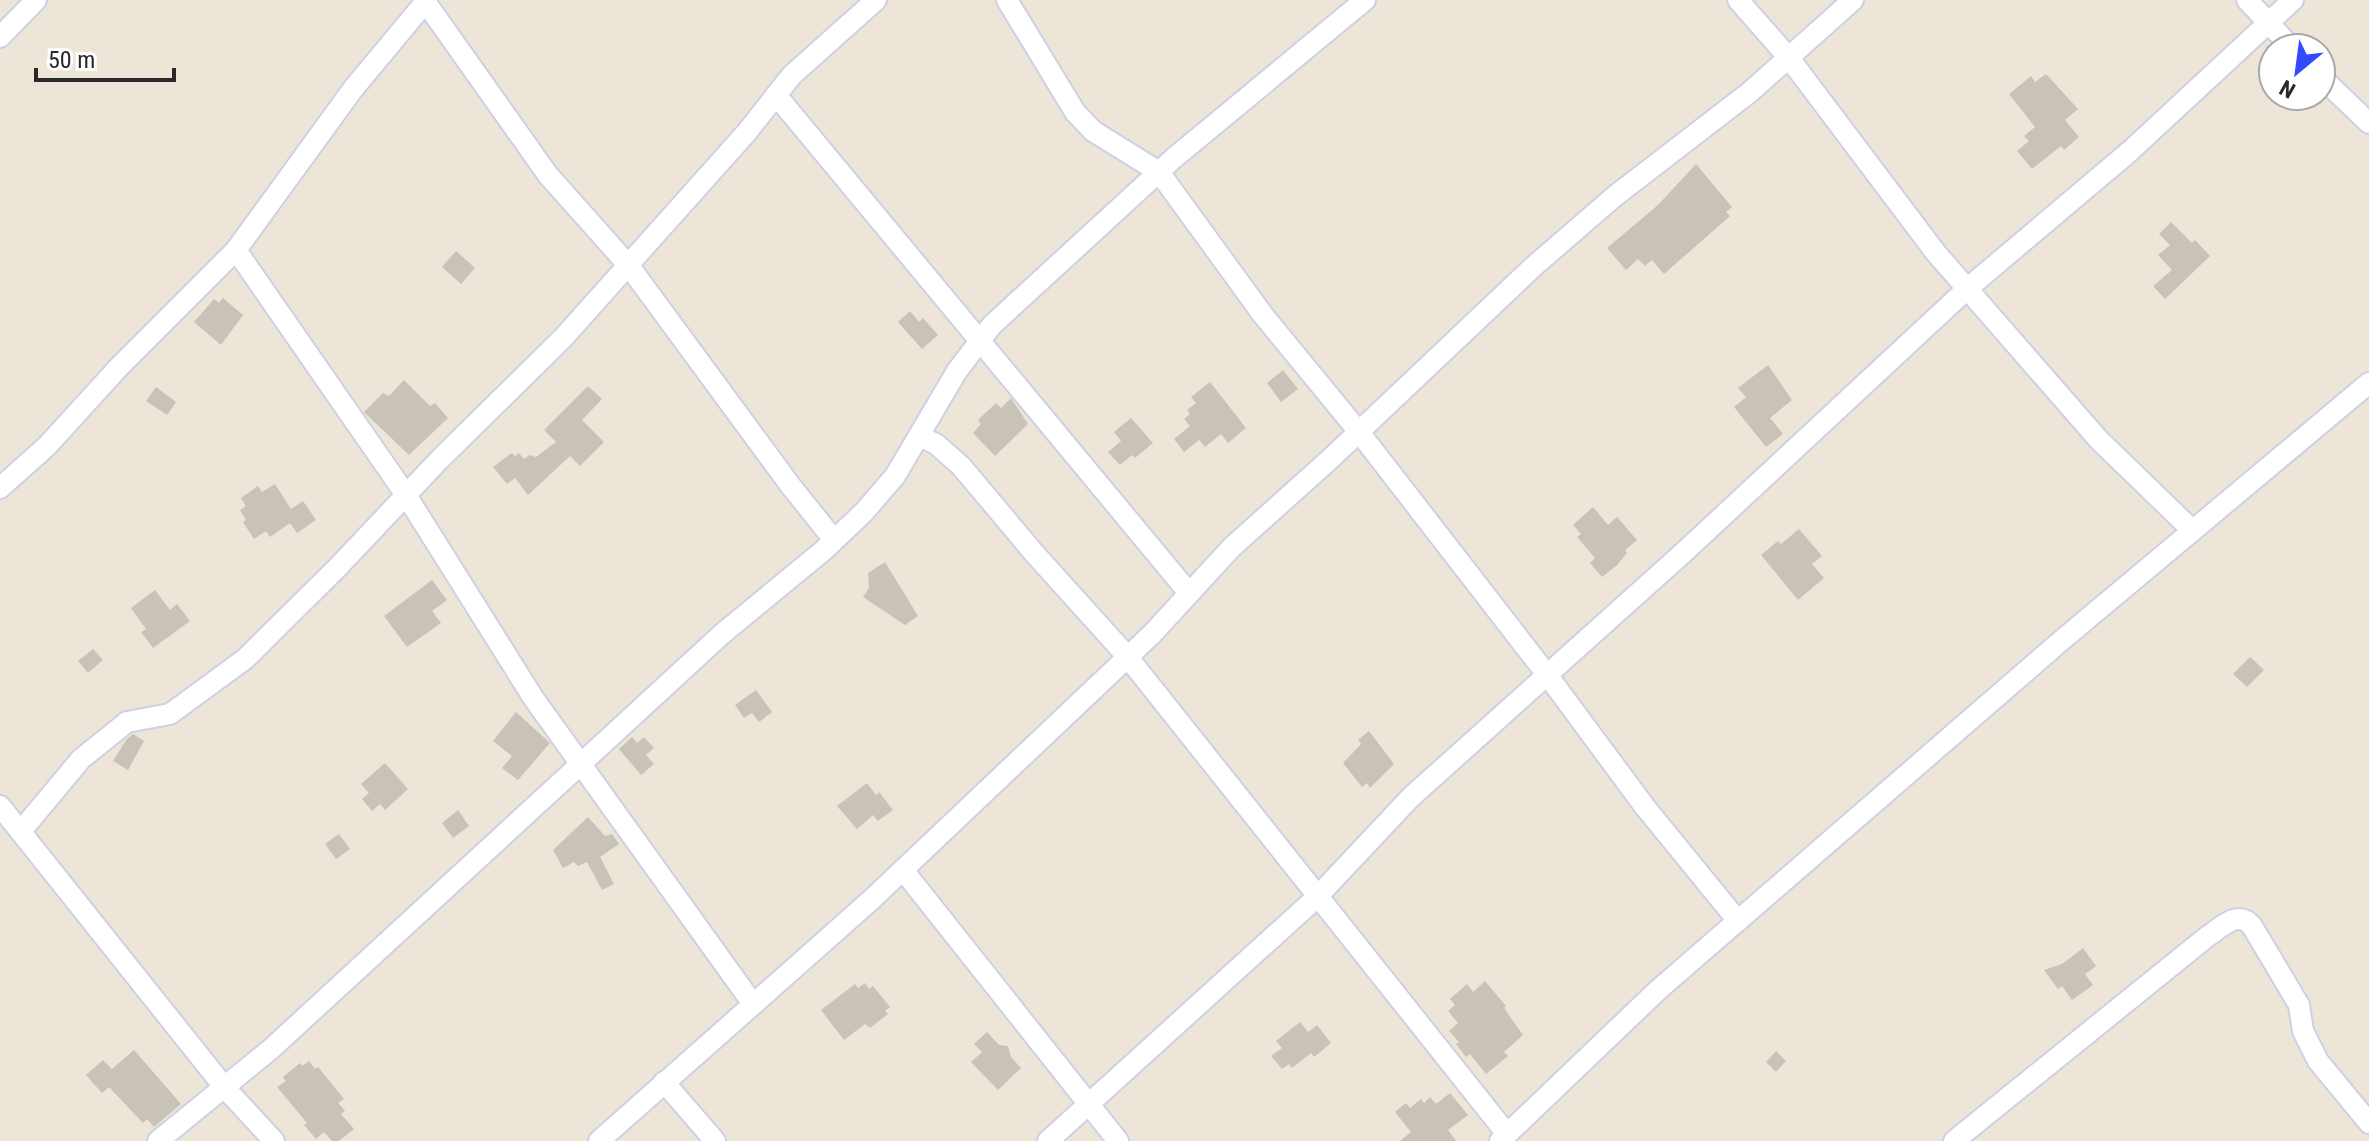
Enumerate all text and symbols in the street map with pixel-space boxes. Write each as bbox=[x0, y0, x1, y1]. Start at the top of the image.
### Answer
scale bar bbox=[36, 32, 174, 82]
north arrow bbox=[2257, 32, 2337, 112]
text: 50 m bbox=[48, 46, 95, 74]
text: N bbox=[2276, 75, 2300, 103]

